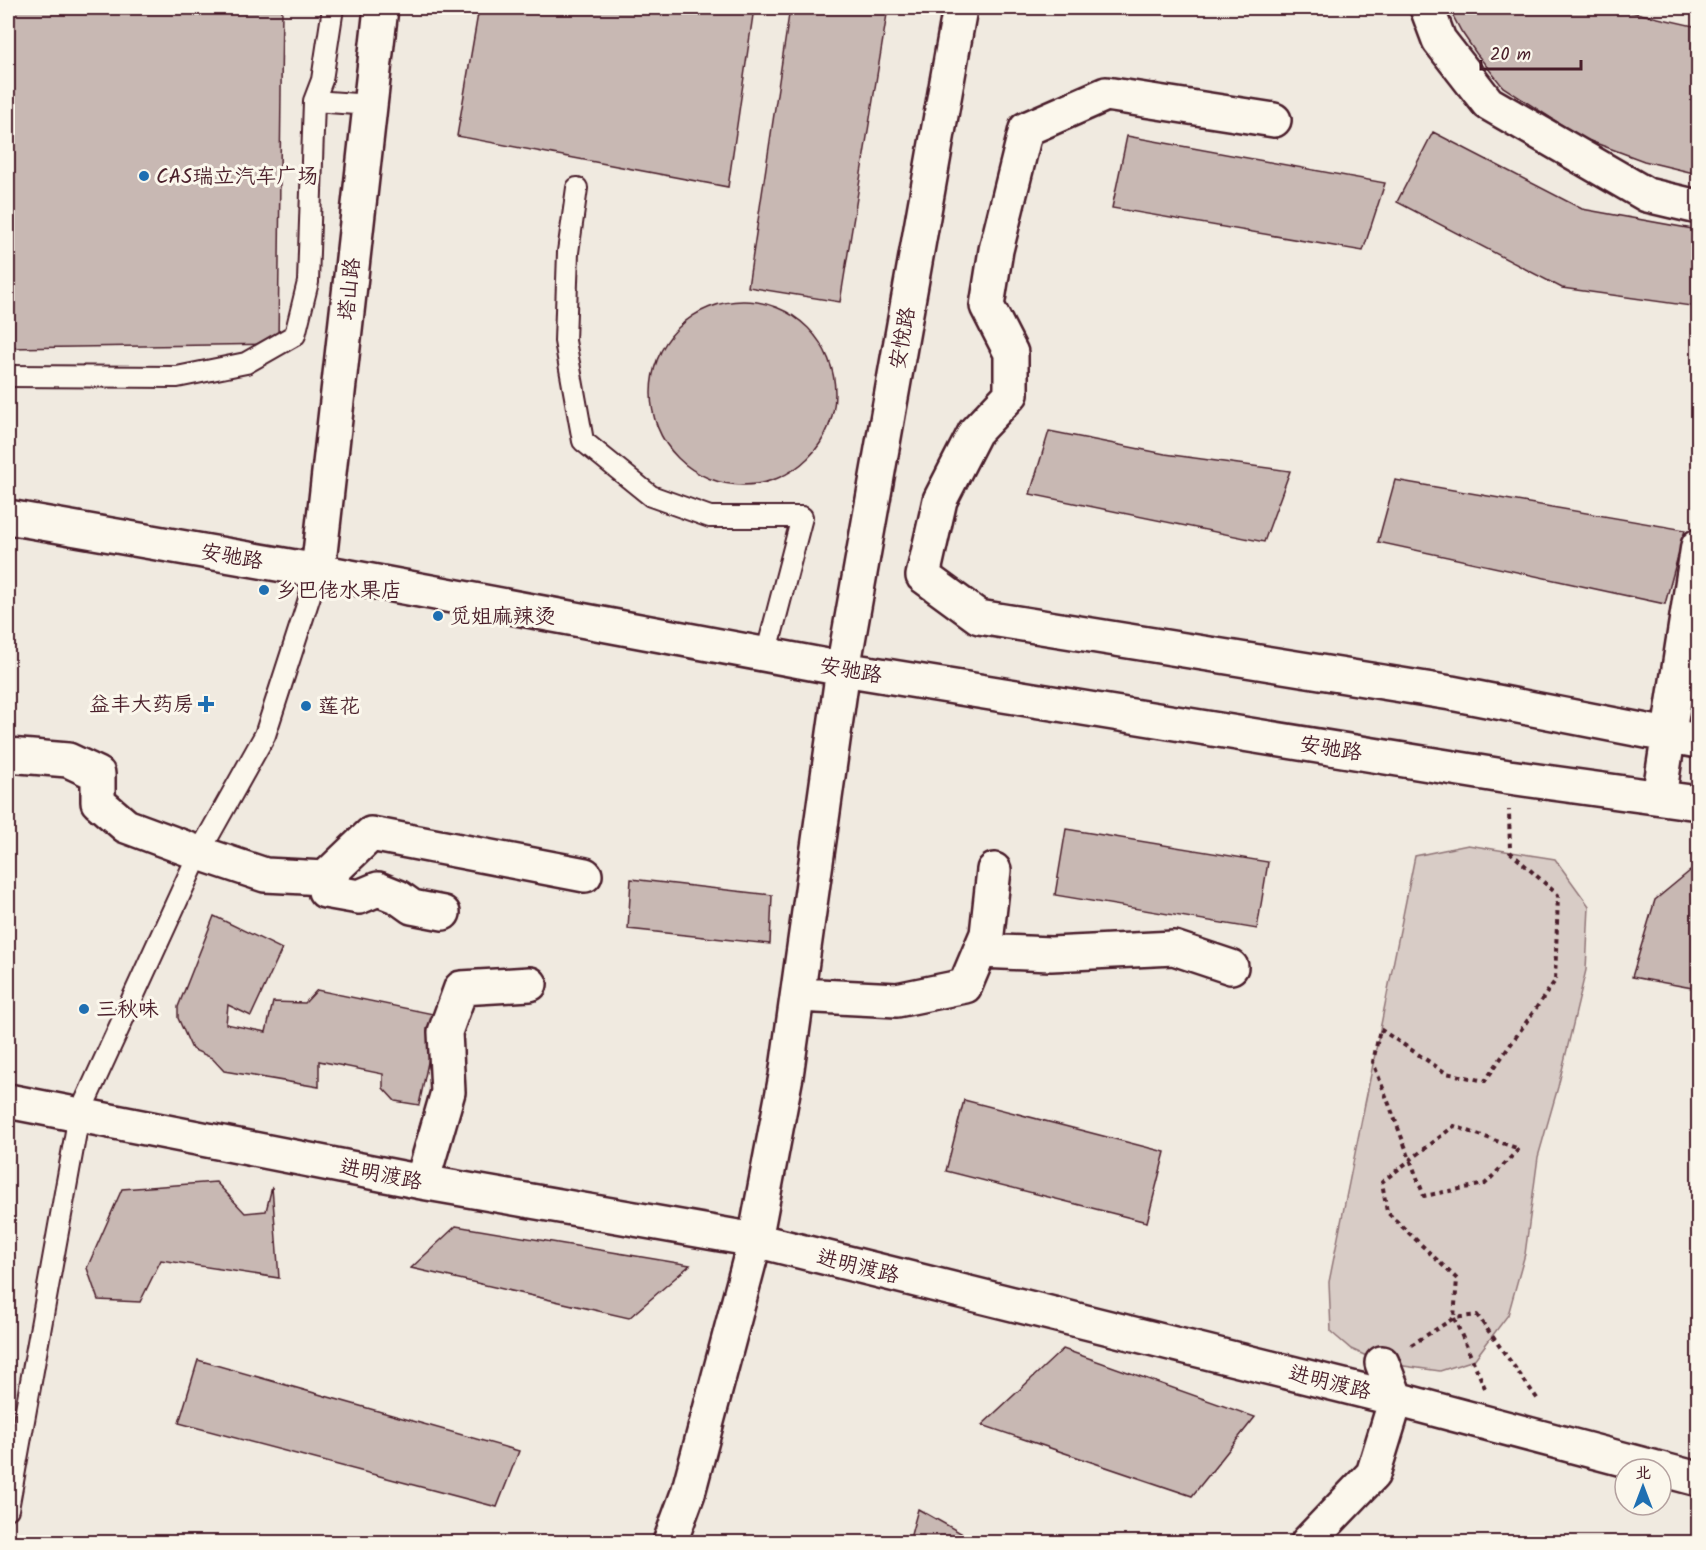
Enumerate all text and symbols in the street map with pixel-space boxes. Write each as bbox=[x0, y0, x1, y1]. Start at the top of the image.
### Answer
scale bar bbox=[1481, 33, 1582, 71]
text: 20 m bbox=[1490, 41, 1531, 70]
place label: CAS瑞立汽车广场 bbox=[156, 161, 319, 194]
marker: CAS瑞立汽车广场 bbox=[137, 169, 151, 183]
street label: 塔山路 bbox=[331, 256, 370, 322]
street label: 安悦路 bbox=[882, 304, 925, 372]
street label: 安驰路 bbox=[198, 536, 266, 579]
place label: 乡巴佬水果店 bbox=[276, 575, 402, 608]
marker: 乡巴佬水果店 bbox=[257, 583, 271, 597]
place label: 觅姐麻辣烫 bbox=[450, 601, 555, 634]
marker: 觅姐麻辣烫 bbox=[431, 609, 445, 623]
street label: 安驰路 bbox=[817, 650, 885, 693]
place label: 益丰大药房 bbox=[89, 689, 194, 722]
place label: 莲花 bbox=[318, 691, 360, 724]
marker: 益丰大药房 bbox=[199, 697, 213, 711]
marker: 莲花 bbox=[299, 699, 313, 713]
street label: 安驰路 bbox=[1297, 728, 1364, 771]
place label: 三秋味 bbox=[96, 994, 159, 1027]
marker: 三秋味 bbox=[77, 1002, 91, 1016]
street label: 进明渡路 bbox=[336, 1151, 425, 1200]
street label: 进明渡路 bbox=[813, 1241, 902, 1294]
street label: 进明渡路 bbox=[1285, 1357, 1374, 1410]
north arrow bbox=[1613, 1457, 1673, 1517]
text: 北 bbox=[1635, 1461, 1651, 1486]

